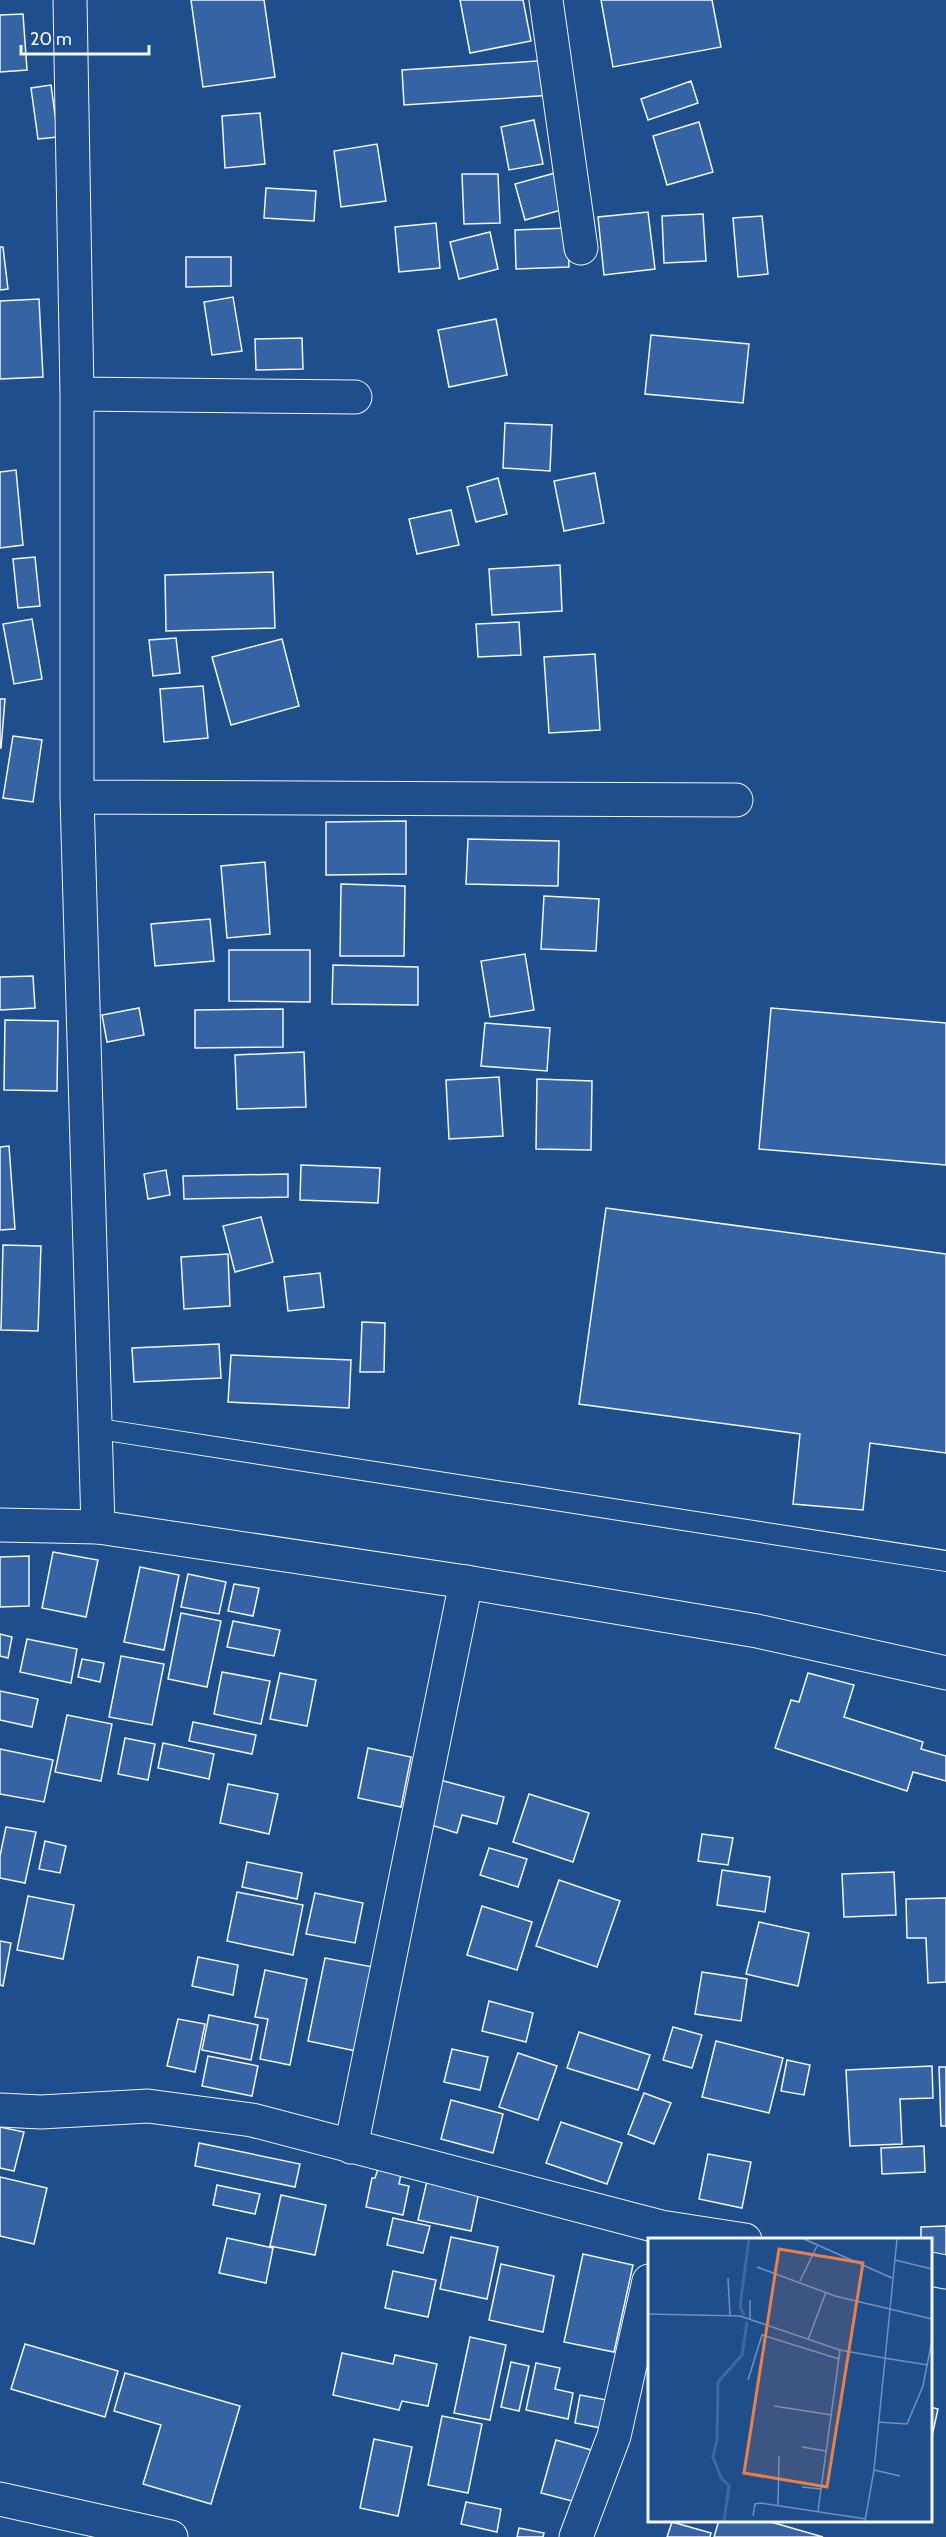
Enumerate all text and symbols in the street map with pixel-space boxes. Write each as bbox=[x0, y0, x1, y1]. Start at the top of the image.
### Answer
scale bar bbox=[21, 18, 148, 56]
text: 20 m bbox=[30, 28, 72, 50]
inset map bbox=[648, 2238, 931, 2522]

